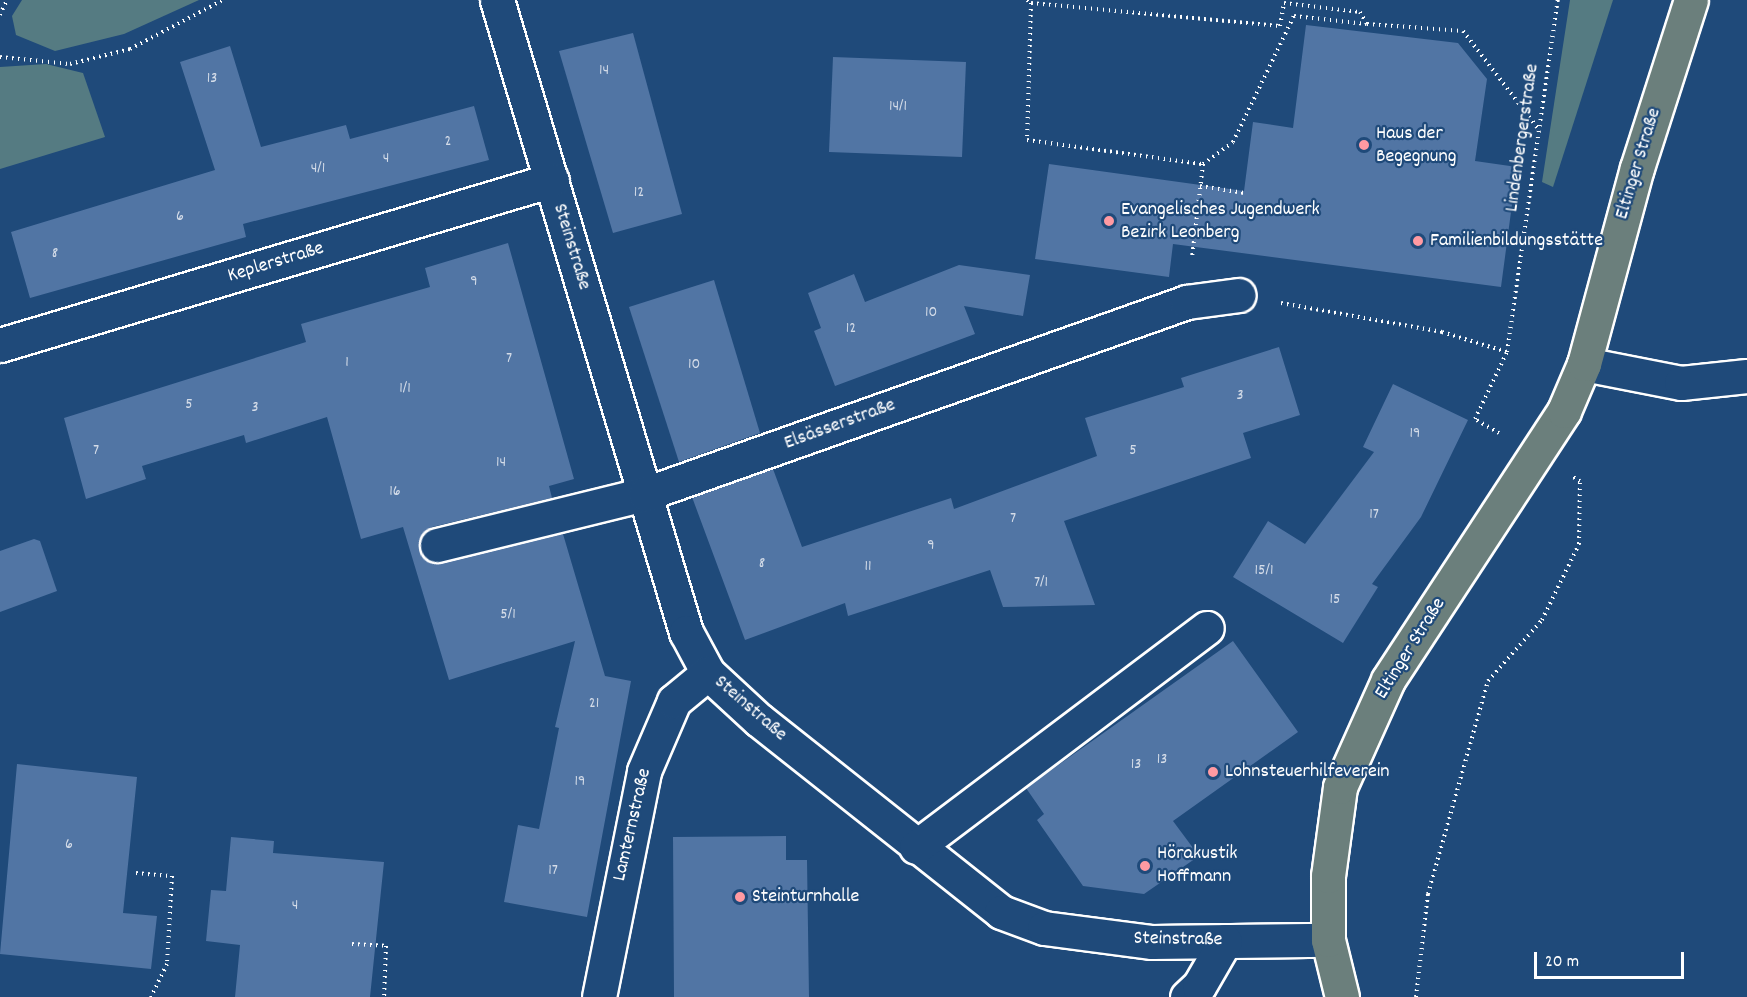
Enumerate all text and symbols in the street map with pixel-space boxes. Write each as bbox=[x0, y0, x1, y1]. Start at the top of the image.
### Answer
house number: 14 bbox=[599, 61, 609, 81]
street label: Lindenbergerstraße bbox=[1501, 62, 1545, 214]
house number: 13 bbox=[207, 69, 217, 89]
house number: 14/1 bbox=[889, 97, 907, 117]
street label: Eltinger Straße bbox=[1611, 106, 1667, 222]
place label: Haus der Begegnung bbox=[1376, 122, 1456, 169]
house number: 2 bbox=[445, 132, 451, 152]
marker: Haus der Begegnung bbox=[1357, 138, 1371, 152]
house number: 4 bbox=[383, 149, 389, 169]
house number: 4/1 bbox=[311, 159, 325, 179]
house number: 12 bbox=[634, 183, 644, 203]
place label: Evangelisches Jugendwerk Bezirk Leonberg bbox=[1121, 198, 1320, 245]
street label: Steinstraße bbox=[547, 201, 595, 293]
house number: 6 bbox=[176, 207, 184, 227]
marker: Evangelisches Jugendwerk Bezirk Leonberg bbox=[1102, 214, 1116, 228]
place label: Familienbildungsstätte bbox=[1430, 229, 1603, 253]
marker: Familienbildungsstätte bbox=[1411, 234, 1425, 248]
street label: Keplerstraße bbox=[225, 237, 327, 289]
house number: 8 bbox=[52, 244, 58, 264]
house number: 9 bbox=[470, 272, 478, 292]
house number: 10 bbox=[925, 303, 937, 323]
house number: 12 bbox=[846, 319, 856, 339]
house number: 7 bbox=[506, 349, 512, 369]
house number: 1 bbox=[345, 353, 349, 373]
house number: 10 bbox=[688, 355, 700, 375]
house number: 1/1 bbox=[399, 379, 411, 399]
house number: 3 bbox=[1236, 386, 1244, 406]
street label: Elsässerstraße bbox=[781, 394, 899, 456]
house number: 5 bbox=[185, 395, 193, 415]
house number: 3 bbox=[251, 398, 259, 418]
house number: 19 bbox=[1410, 424, 1420, 444]
house number: 7 bbox=[93, 441, 99, 461]
house number: 5 bbox=[1129, 441, 1137, 461]
house number: 14 bbox=[496, 453, 506, 473]
house number: 16 bbox=[389, 482, 401, 502]
house number: 17 bbox=[1369, 505, 1379, 525]
house number: 7 bbox=[1010, 509, 1016, 529]
house number: 9 bbox=[927, 536, 935, 556]
house number: 8 bbox=[759, 554, 765, 574]
house number: 11 bbox=[864, 557, 872, 577]
house number: 15/1 bbox=[1255, 561, 1273, 581]
house number: 7/1 bbox=[1034, 573, 1048, 593]
house number: 15 bbox=[1330, 590, 1340, 610]
street label: Eltinger Straße bbox=[1370, 594, 1452, 704]
house number: 5/1 bbox=[500, 605, 516, 625]
street label: Steinstraße bbox=[709, 671, 791, 747]
house number: 21 bbox=[589, 694, 599, 714]
house number: 13 bbox=[1157, 750, 1167, 770]
house number: 13 bbox=[1131, 755, 1141, 775]
place label: Lohnsteuerhilfeverein bbox=[1225, 760, 1390, 784]
marker: Lohnsteuerhilfeverein bbox=[1206, 765, 1220, 779]
street label: Lamternstraße bbox=[608, 766, 658, 884]
house number: 19 bbox=[575, 772, 585, 792]
house number: 6 bbox=[65, 835, 73, 855]
place label: Hörakustik Hoffmann bbox=[1157, 843, 1237, 890]
marker: Hörakustik Hoffmann bbox=[1138, 859, 1152, 873]
house number: 17 bbox=[548, 861, 558, 881]
place label: Steinturnhalle bbox=[752, 885, 859, 909]
marker: Steinturnhalle bbox=[733, 890, 747, 904]
house number: 4 bbox=[292, 896, 298, 916]
street label: Steinstraße bbox=[1133, 927, 1223, 953]
scale bar bbox=[1537, 940, 1687, 978]
text: 20 m bbox=[1545, 950, 1579, 975]

